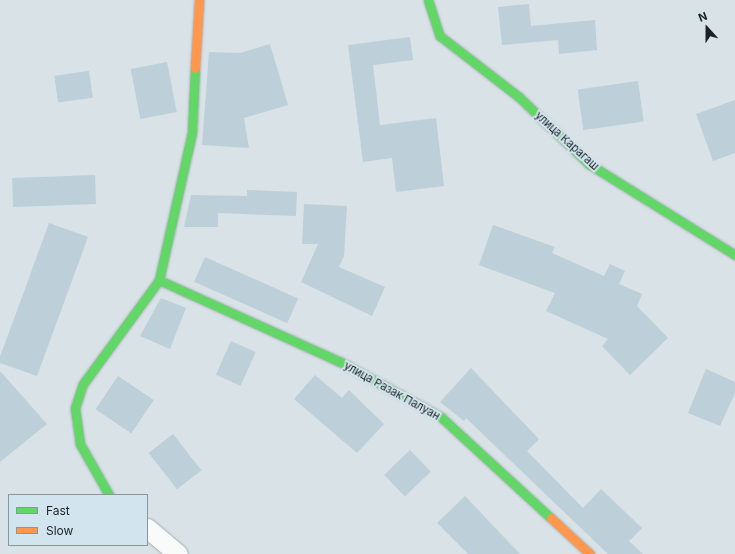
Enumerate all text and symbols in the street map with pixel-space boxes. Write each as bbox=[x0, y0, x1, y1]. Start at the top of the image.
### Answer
north arrow bbox=[687, 8, 727, 48]
text: N bbox=[696, 9, 709, 25]
street label: улица Карагаш bbox=[533, 109, 601, 173]
street label: улица Разак Палуан bbox=[342, 359, 442, 423]
legend bbox=[8, 494, 148, 546]
text: Fast bbox=[46, 503, 70, 518]
text: Slow bbox=[46, 523, 73, 538]

